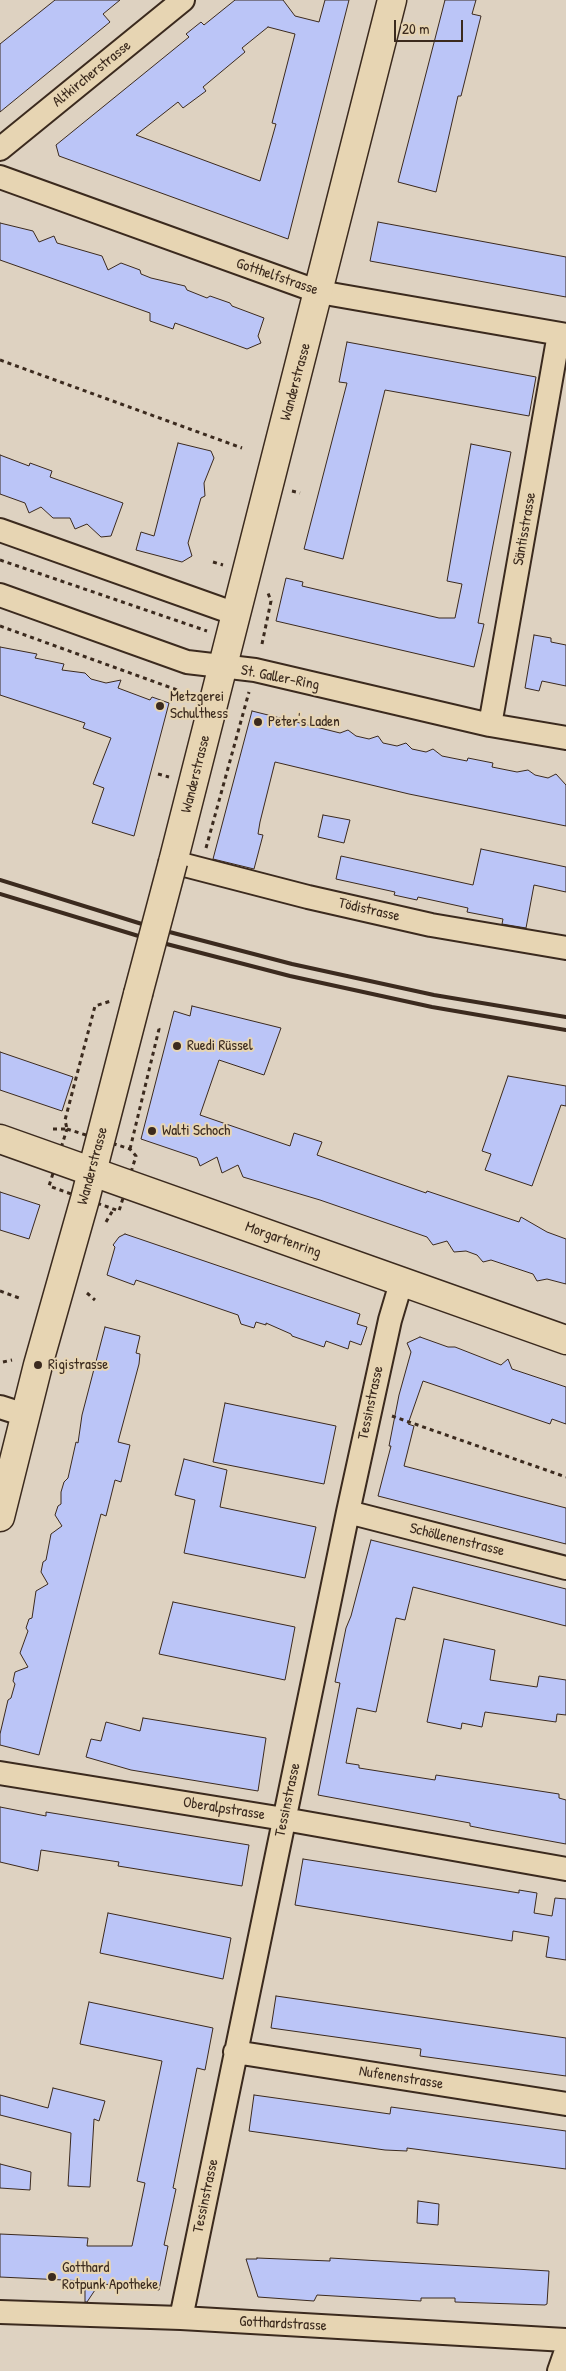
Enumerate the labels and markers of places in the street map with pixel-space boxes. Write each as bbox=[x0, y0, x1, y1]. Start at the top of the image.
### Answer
place label: Metzgerei Schulthess bbox=[170, 688, 228, 723]
marker: Metzgerei Schulthess bbox=[154, 700, 166, 712]
place label: Peter's Laden bbox=[268, 713, 340, 731]
marker: Peter's Laden bbox=[252, 716, 264, 728]
place label: Ruedi Rüssel bbox=[187, 1037, 253, 1055]
marker: Ruedi Rüssel bbox=[171, 1040, 183, 1052]
place label: Walti Schoch bbox=[162, 1122, 230, 1140]
marker: Walti Schoch bbox=[146, 1125, 158, 1137]
place label: Rigistrasse bbox=[48, 1356, 108, 1374]
marker: Rigistrasse bbox=[32, 1359, 44, 1371]
place label: Gotthard Rotpunk Apotheke bbox=[62, 2259, 158, 2294]
marker: Gotthard Rotpunk Apotheke bbox=[46, 2271, 58, 2283]

